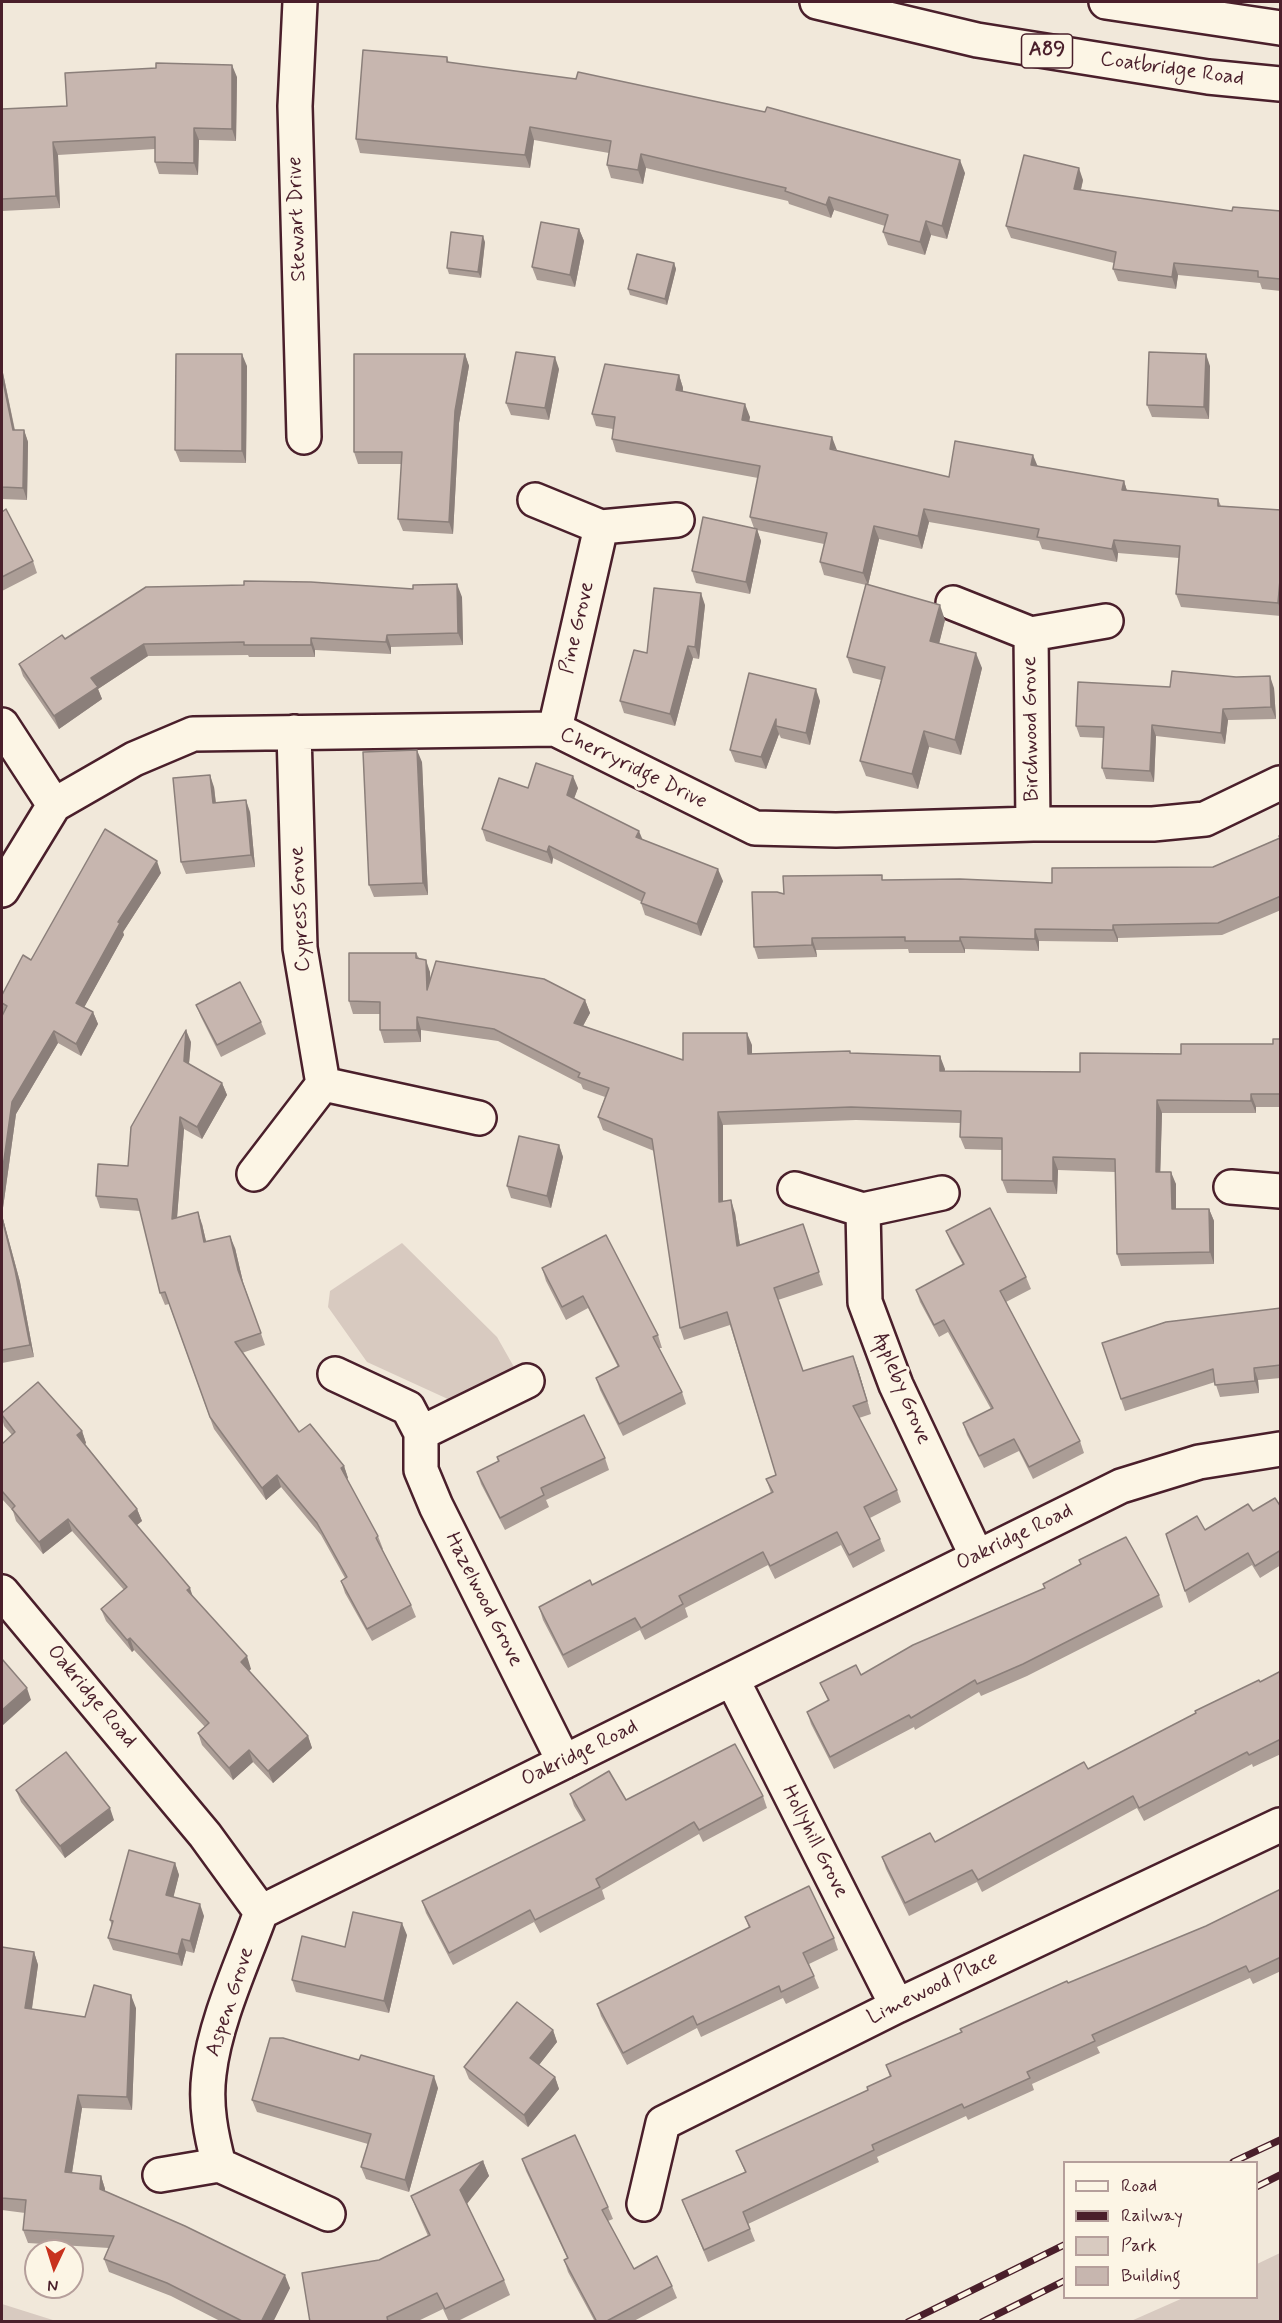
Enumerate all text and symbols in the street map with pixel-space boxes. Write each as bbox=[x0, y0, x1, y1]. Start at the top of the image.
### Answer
road number: A89 bbox=[1022, 34, 1072, 68]
street label: Coatbridge Road bbox=[1098, 47, 1246, 93]
street label: Stewart Drive bbox=[283, 156, 313, 282]
street label: Pine Grove bbox=[555, 579, 601, 677]
street label: Birchwood Grove bbox=[1018, 656, 1046, 802]
street label: Cherryridge Drive bbox=[555, 722, 711, 816]
street label: Cypress Grove bbox=[285, 845, 317, 973]
street label: Appleby Grove bbox=[866, 1330, 936, 1448]
street label: Oakridge Road bbox=[953, 1499, 1077, 1577]
street label: Hazelwood Grove bbox=[438, 1529, 528, 1671]
street label: Oakridge Road bbox=[41, 1640, 141, 1754]
street label: Oakridge Road bbox=[518, 1715, 642, 1793]
street label: Hollyhill Grove bbox=[775, 1781, 853, 1903]
street label: Aspen Grove bbox=[201, 1944, 261, 2060]
street label: Limewood Place bbox=[864, 1947, 1002, 2031]
legend bbox=[1063, 2161, 1258, 2299]
text: Road bbox=[1121, 2174, 1157, 2198]
text: Railway bbox=[1121, 2204, 1183, 2228]
text: Park bbox=[1121, 2234, 1157, 2258]
north arrow bbox=[24, 2239, 84, 2299]
text: Building bbox=[1121, 2264, 1181, 2288]
text: N bbox=[47, 2275, 59, 2296]

